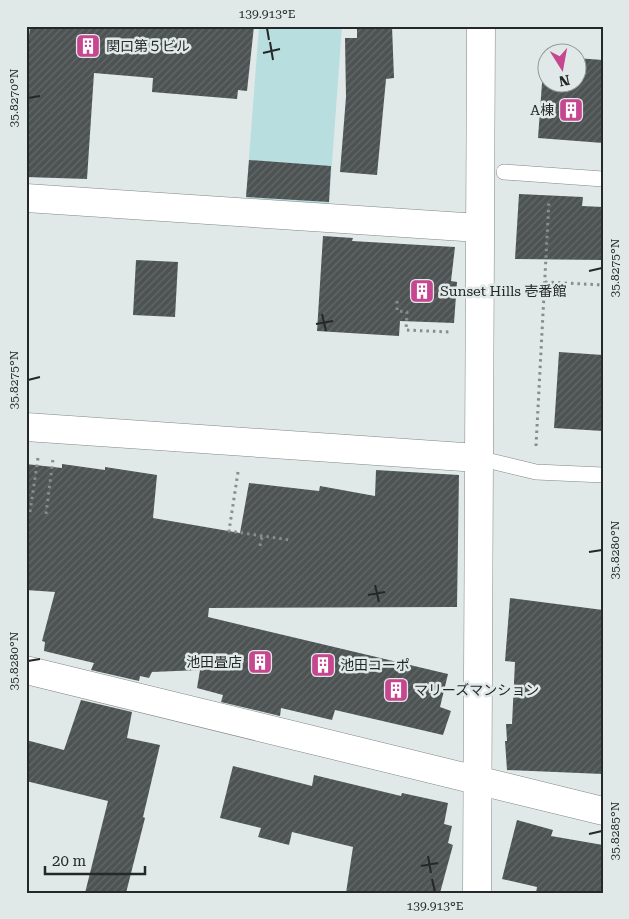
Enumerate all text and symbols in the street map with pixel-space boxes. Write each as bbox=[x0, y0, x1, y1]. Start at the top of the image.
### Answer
text: 139.913°E bbox=[239, 7, 295, 21]
building icon: 関口第５ビル bbox=[75, 33, 101, 59]
place label: 関口第５ビル bbox=[106, 38, 190, 54]
north arrow bbox=[536, 42, 586, 92]
text: 35.8270°N bbox=[7, 68, 21, 127]
text: N bbox=[557, 72, 571, 90]
building icon: A棟 bbox=[558, 97, 584, 123]
place label: A棟 bbox=[530, 102, 554, 118]
text: 35.8275°N bbox=[608, 238, 622, 297]
building icon: Sunset Hills 壱番館 bbox=[409, 278, 435, 304]
place label: Sunset Hills 壱番館 bbox=[440, 283, 567, 299]
text: 35.8275°N bbox=[7, 350, 21, 409]
text: 35.8280°N bbox=[608, 520, 622, 579]
text: 35.8280°N bbox=[7, 631, 21, 690]
building icon: 池田畳店 bbox=[247, 649, 273, 675]
building icon: 池田コーポ bbox=[310, 652, 336, 678]
place label: 池田畳店 bbox=[186, 654, 242, 670]
place label: 池田コーポ bbox=[340, 657, 410, 673]
building icon: マリーズマンション bbox=[383, 677, 409, 703]
place label: マリーズマンション bbox=[414, 682, 539, 698]
text: 35.8285°N bbox=[608, 801, 622, 860]
scale bar bbox=[45, 844, 145, 876]
text: 20 m bbox=[52, 852, 87, 870]
text: 139.913°E bbox=[407, 899, 463, 913]

